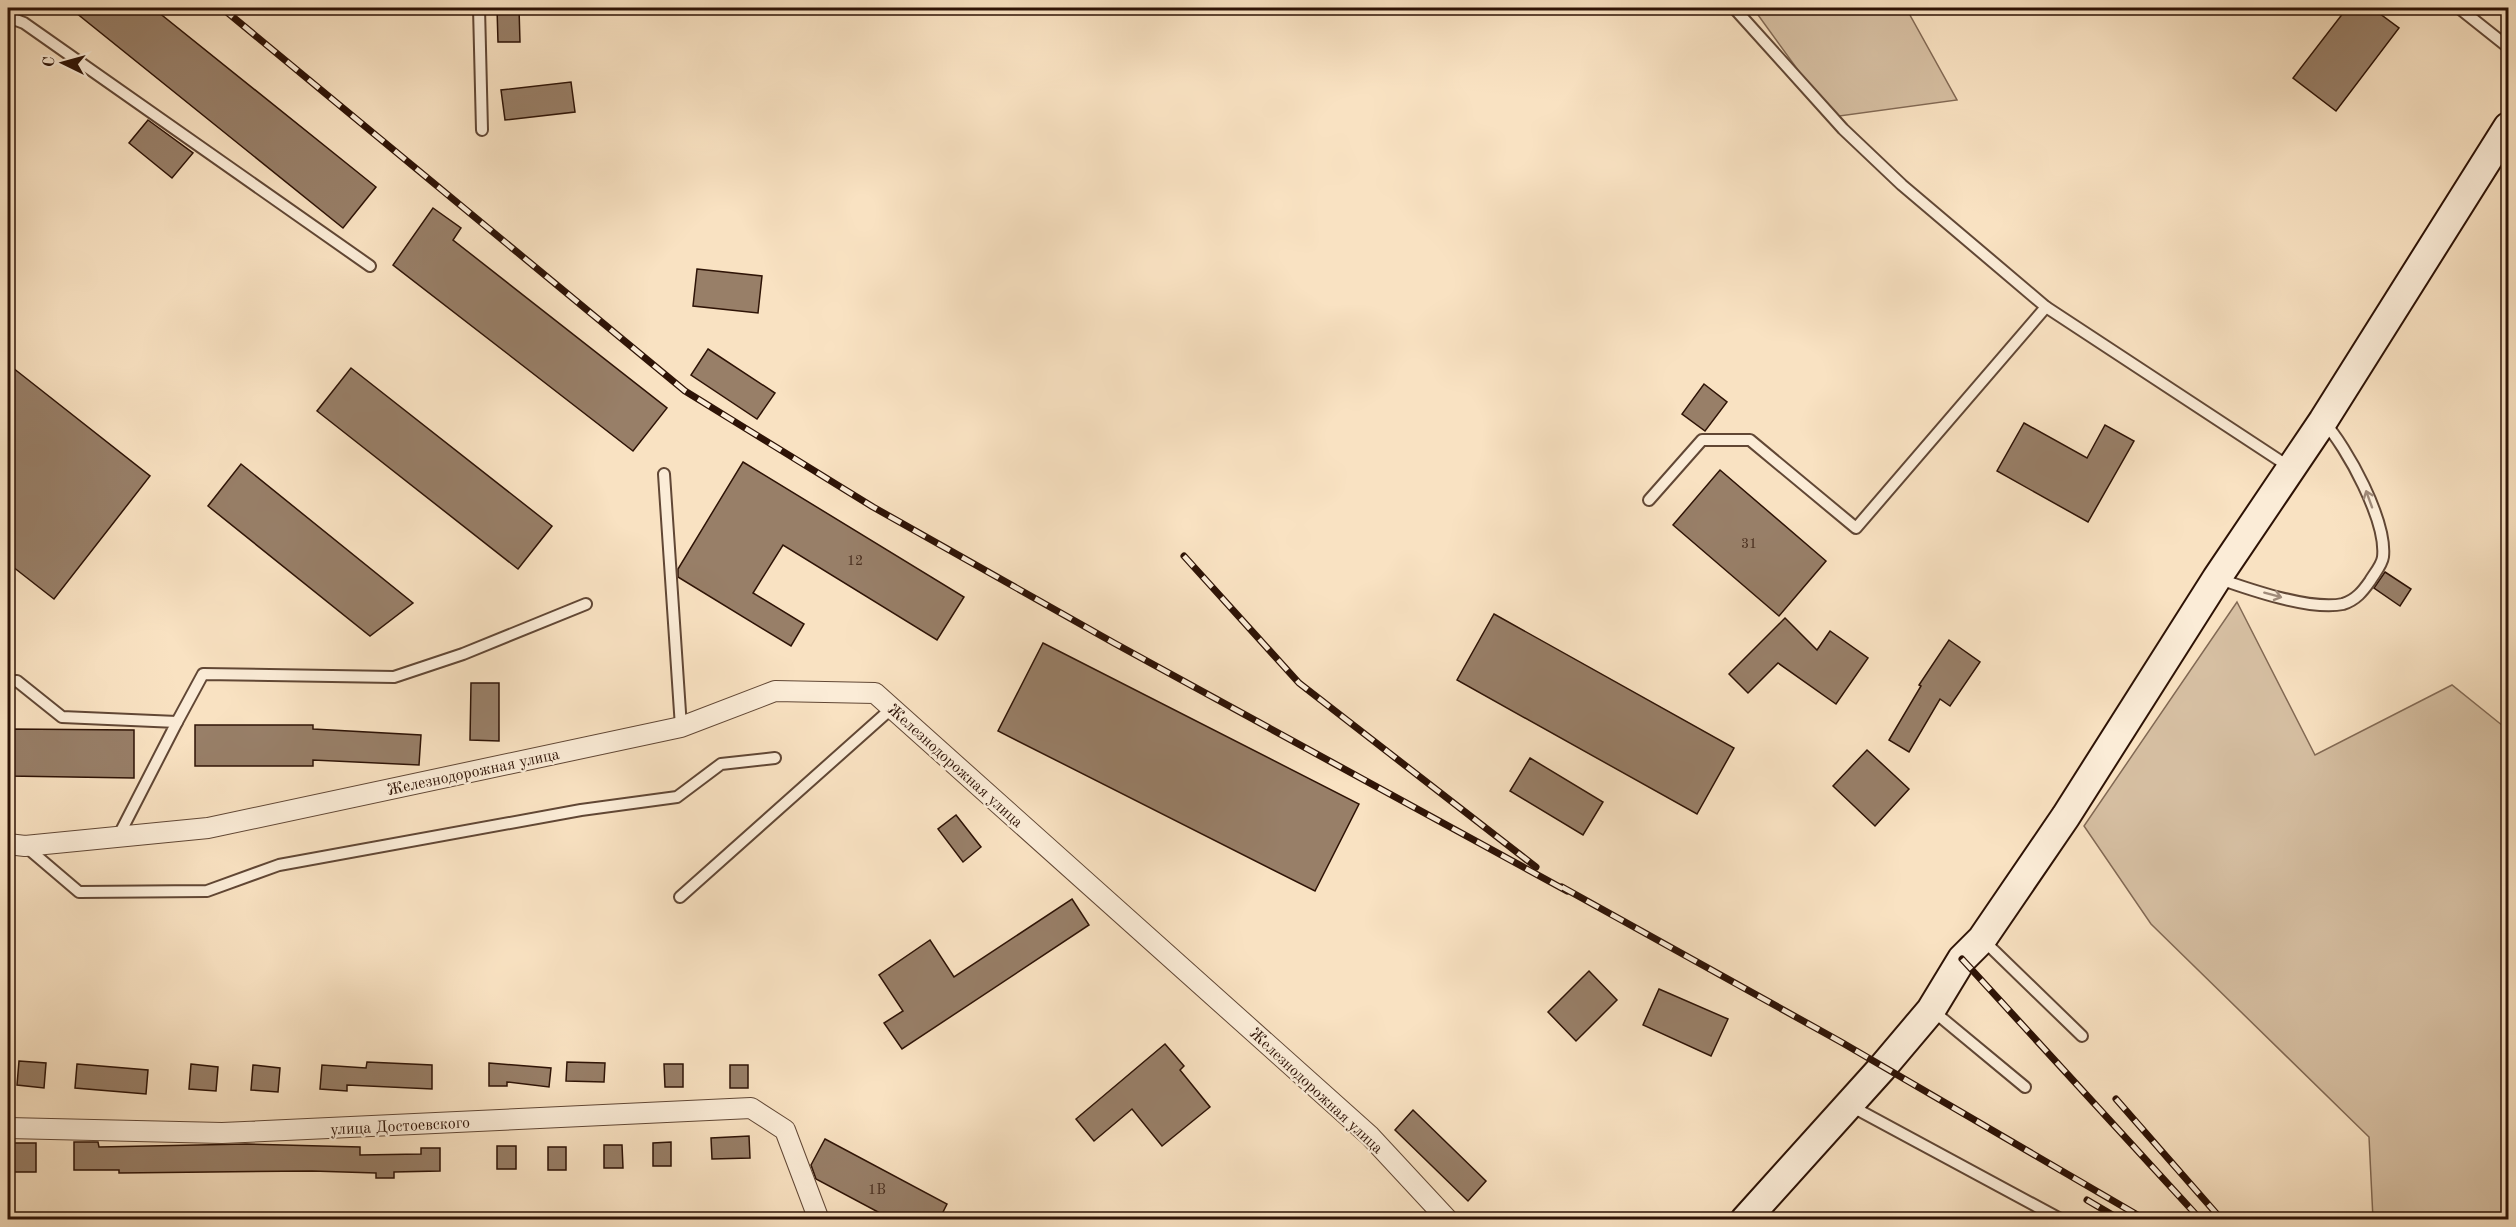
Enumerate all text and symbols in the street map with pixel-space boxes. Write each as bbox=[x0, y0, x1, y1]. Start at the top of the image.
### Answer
north arrow bbox=[33, 33, 93, 93]
text: С bbox=[42, 56, 58, 68]
one-way arrow bbox=[2362, 490, 2373, 509]
house number: 31 bbox=[1741, 537, 1757, 551]
house number: 12 bbox=[847, 554, 863, 568]
one-way arrow bbox=[2263, 590, 2282, 602]
street label: Железнодорожная улица bbox=[884, 702, 1025, 831]
street label: Железнодорожная улица bbox=[386, 747, 561, 799]
street label: Железнодорожная улица bbox=[1246, 1026, 1386, 1157]
street label: улица Достоевского bbox=[330, 1115, 470, 1139]
house number: 1В bbox=[868, 1183, 886, 1197]

